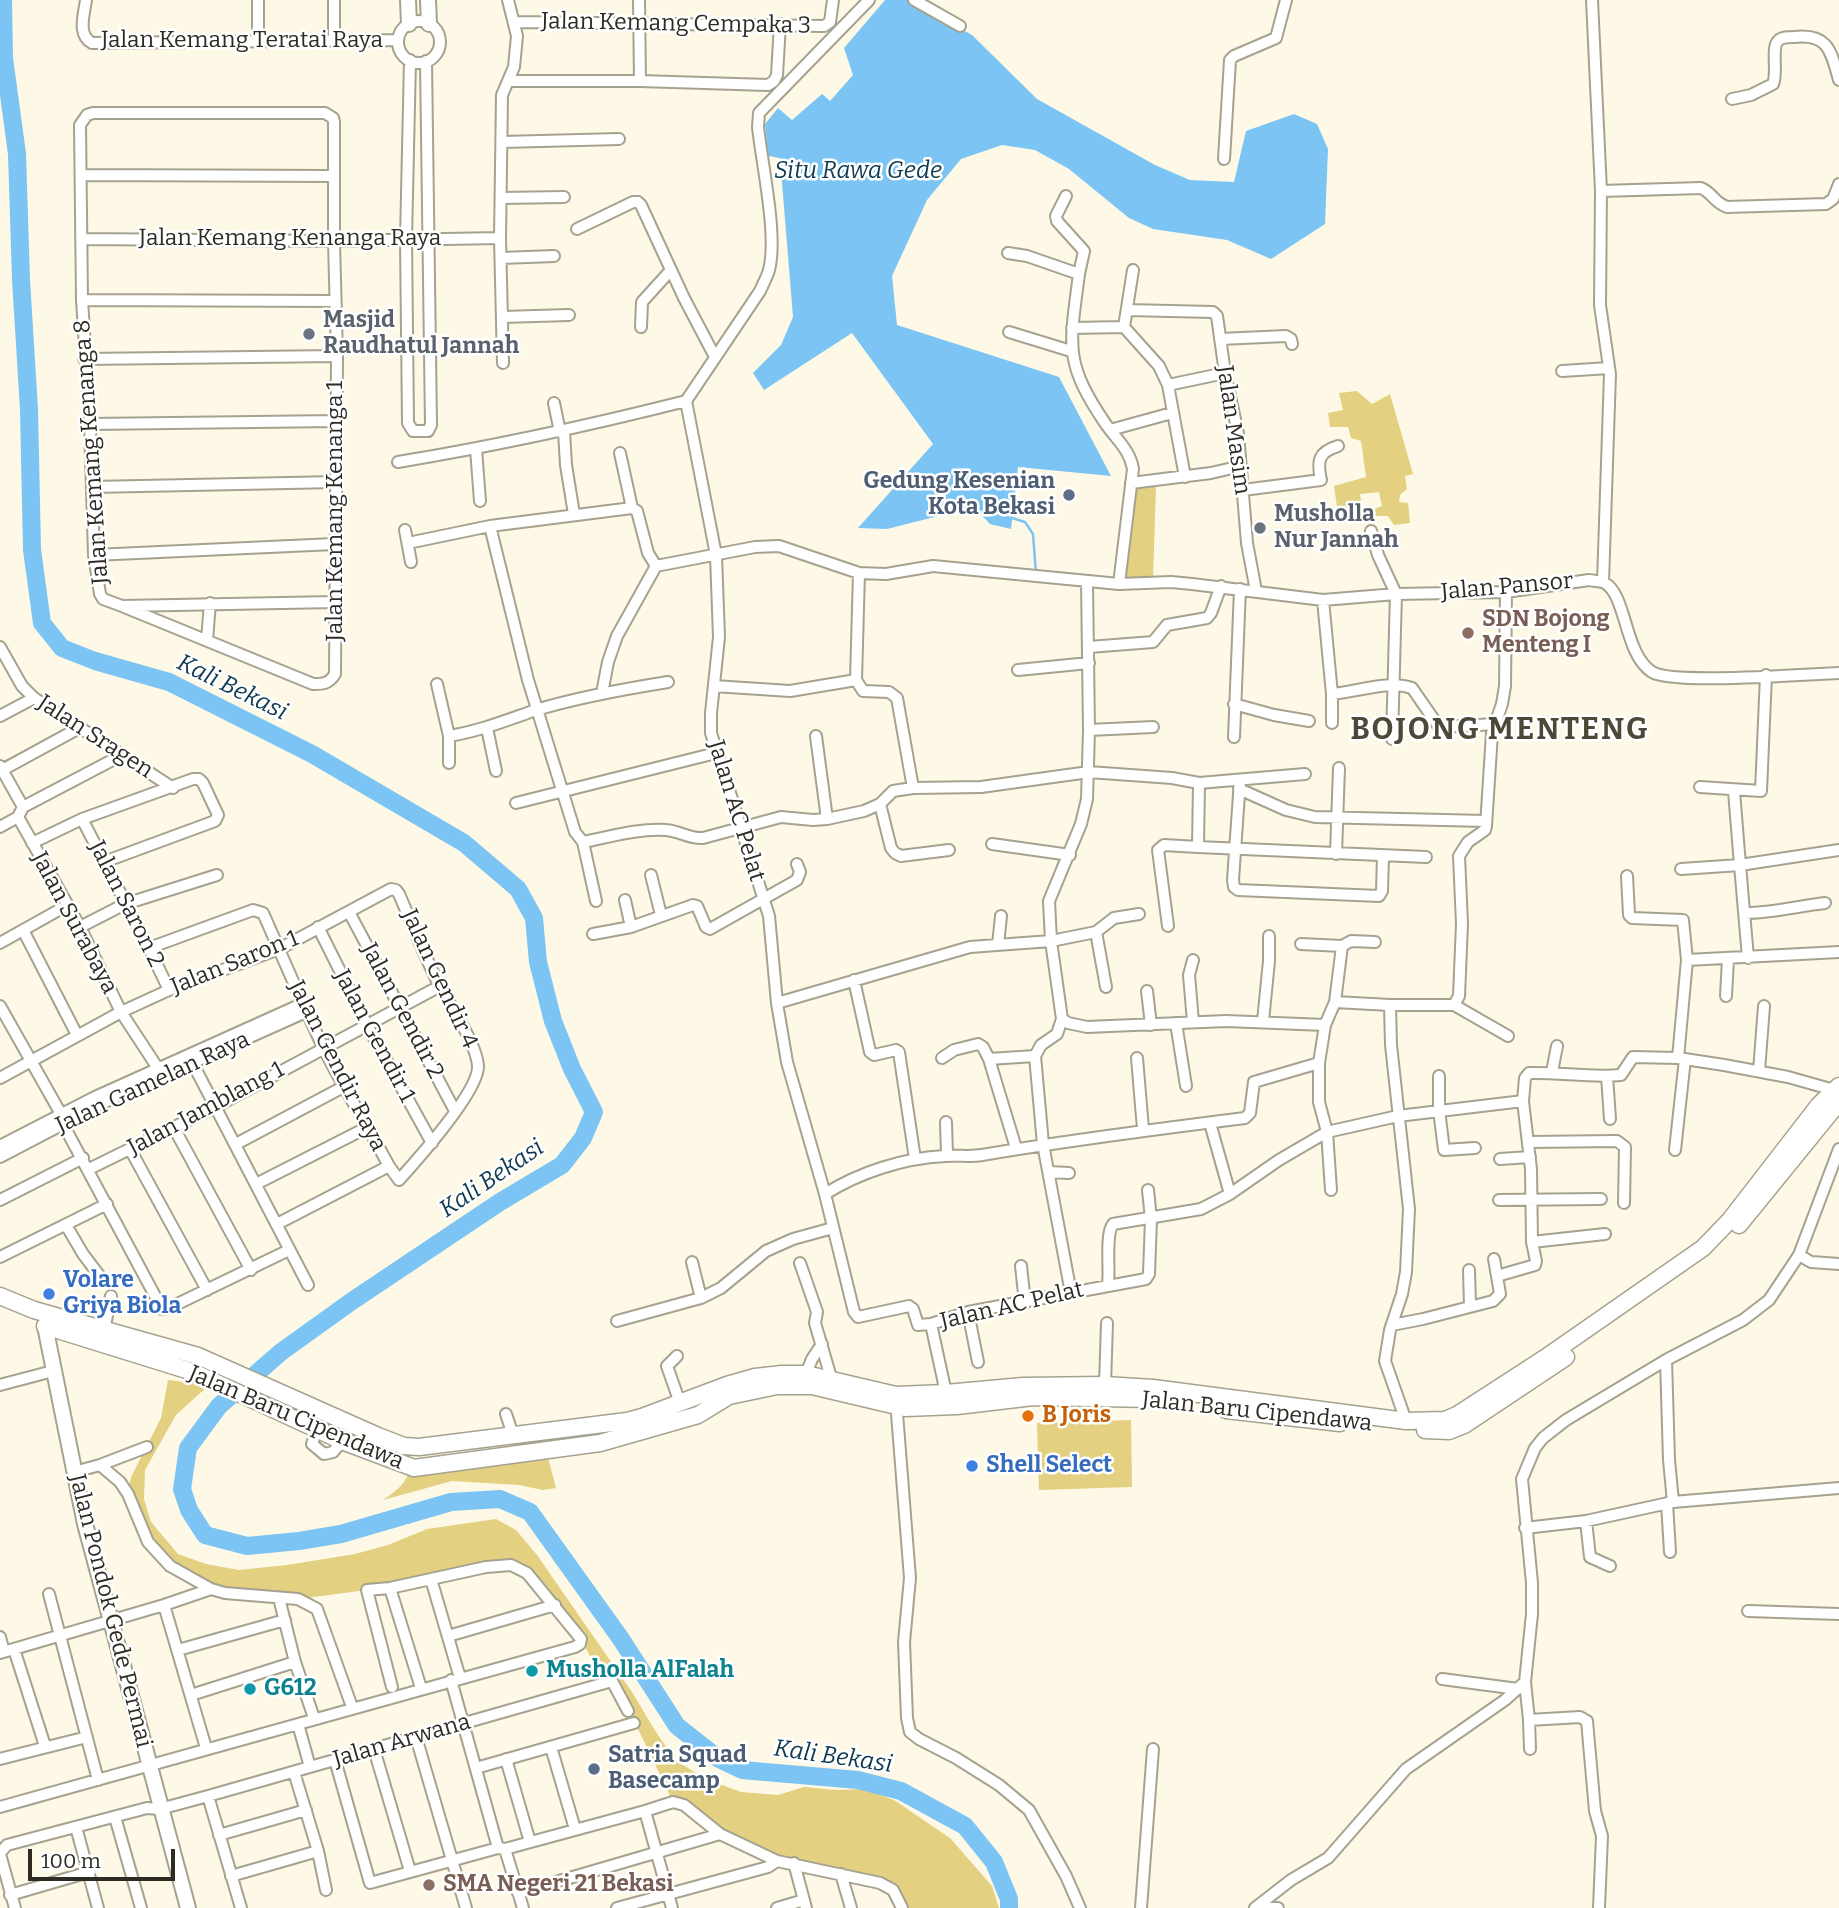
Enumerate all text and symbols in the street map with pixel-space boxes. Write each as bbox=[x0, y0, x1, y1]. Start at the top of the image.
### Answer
street label: Jalan Kemang Cempaka 3 bbox=[541, 8, 811, 40]
street label: Jalan Kemang Teratai Raya bbox=[101, 27, 383, 55]
water label: Situ Rawa Gede bbox=[774, 157, 942, 185]
street label: Jalan Kemang Kenanga Raya bbox=[139, 225, 441, 253]
place label: Masjid Raudhatul Jannah bbox=[323, 307, 519, 361]
street label: Jalan Kemang Kenanga 8 bbox=[69, 319, 115, 585]
marker: Masjid Raudhatul Jannah bbox=[301, 326, 317, 342]
street label: Jalan Masim bbox=[1210, 364, 1256, 496]
street label: Jalan Kemang Kenanga 1 bbox=[322, 381, 350, 641]
place label: Gedung Kesenian Kota Bekasi bbox=[863, 468, 1055, 522]
marker: Gedung Kesenian Kota Bekasi bbox=[1061, 487, 1077, 503]
place label: Musholla Nur Jannah bbox=[1274, 501, 1399, 555]
marker: Musholla Nur Jannah bbox=[1252, 520, 1268, 536]
street label: Jalan Pansor bbox=[1440, 567, 1574, 607]
place label: SDN Bojong Menteng I bbox=[1482, 606, 1610, 660]
marker: SDN Bojong Menteng I bbox=[1460, 625, 1476, 641]
water label: Kali Bekasi bbox=[172, 649, 292, 727]
street label: Jalan Sragen bbox=[32, 689, 158, 785]
district label: BOJONG MENTENG bbox=[1352, 713, 1648, 749]
street label: Jalan AC Pelat bbox=[701, 737, 771, 885]
street label: Jalan Saron 2 bbox=[82, 836, 170, 972]
street label: Jalan Surabaya bbox=[25, 847, 123, 999]
street label: Jalan Gendir 4 bbox=[395, 905, 483, 1053]
street label: Jalan Saron 1 bbox=[167, 925, 303, 1001]
street label: Jalan Gendir 2 bbox=[355, 938, 449, 1084]
street label: Jalan Gendir 1 bbox=[327, 965, 421, 1107]
street label: Jalan Gendir Raya bbox=[282, 976, 392, 1156]
street label: Jalan Gamelan Raya bbox=[52, 1026, 254, 1140]
street label: Jalan Jamblang 1 bbox=[123, 1056, 289, 1162]
water label: Kali Bekasi bbox=[434, 1134, 550, 1224]
place label: Volare Griya Biola bbox=[63, 1267, 181, 1321]
street label: Jalan AC Pelat bbox=[938, 1276, 1086, 1336]
marker: Volare Griya Biola bbox=[41, 1286, 57, 1302]
street label: Jalan Baru Cipendawa bbox=[184, 1360, 408, 1476]
street label: Jalan Baru Cipendawa bbox=[1141, 1386, 1373, 1438]
place label: B Joris bbox=[1042, 1402, 1111, 1430]
marker: B Joris bbox=[1020, 1408, 1036, 1424]
place label: Shell Select bbox=[986, 1452, 1112, 1480]
marker: Shell Select bbox=[964, 1458, 980, 1474]
street label: Jalan Pondok Gede Permai bbox=[63, 1471, 157, 1751]
place label: Musholla AlFalah bbox=[546, 1657, 734, 1685]
marker: Musholla AlFalah bbox=[524, 1663, 540, 1679]
place label: G612 bbox=[264, 1675, 317, 1703]
marker: G612 bbox=[242, 1681, 258, 1697]
street label: Jalan Arwana bbox=[330, 1708, 474, 1774]
water label: Kali Bekasi bbox=[772, 1734, 894, 1780]
place label: Satria Squad Basecamp bbox=[608, 1742, 747, 1796]
marker: Satria Squad Basecamp bbox=[586, 1761, 602, 1777]
scale bar bbox=[32, 1834, 178, 1878]
text: 100 m bbox=[41, 1848, 101, 1874]
place label: SMA Negeri 21 Bekasi bbox=[443, 1871, 674, 1899]
marker: SMA Negeri 21 Bekasi bbox=[421, 1877, 437, 1893]

